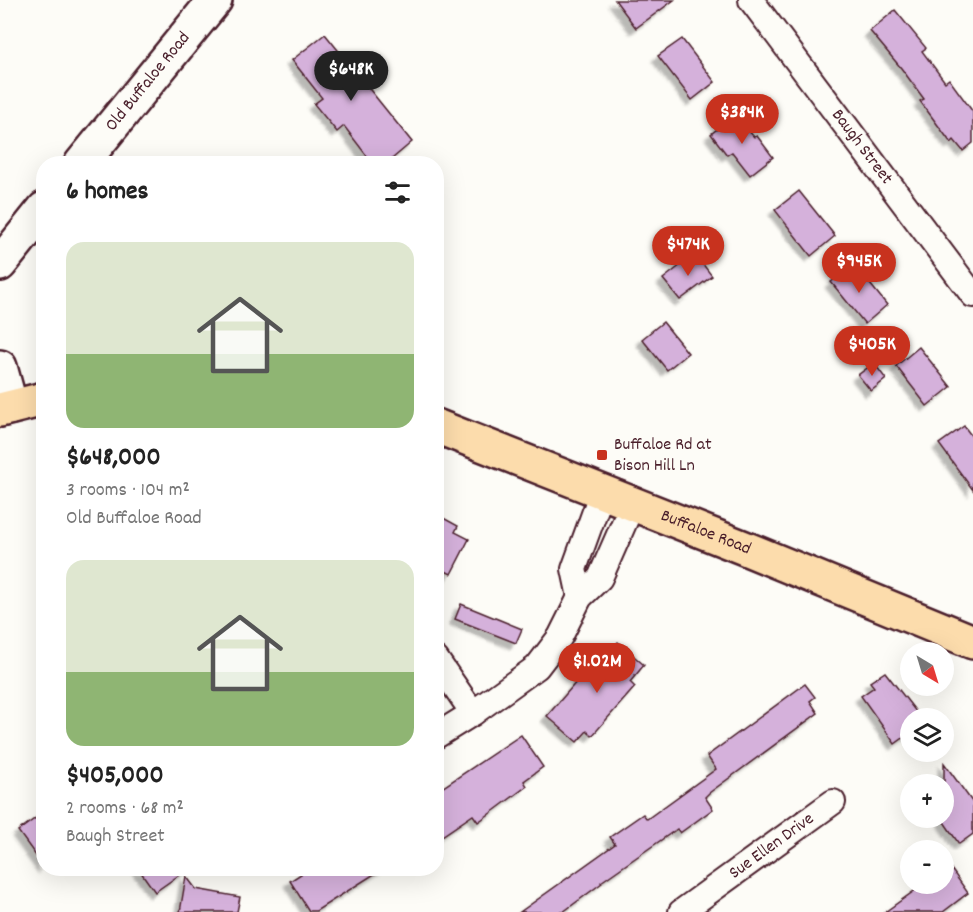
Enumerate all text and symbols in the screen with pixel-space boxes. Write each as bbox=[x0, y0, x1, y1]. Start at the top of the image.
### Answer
street label: Old Buffaloe Road bbox=[100, 27, 196, 137]
pin: $648K bbox=[309, 51, 393, 102]
text: $648K bbox=[328, 56, 374, 84]
pin: $384K bbox=[700, 94, 784, 145]
text: $384K bbox=[720, 99, 764, 127]
street label: Baugh Street bbox=[825, 104, 899, 190]
text: 6 homes bbox=[66, 174, 148, 211]
icon: filters bbox=[381, 176, 414, 209]
pin: $474K bbox=[646, 226, 730, 277]
text: $474K bbox=[666, 231, 710, 259]
pin: $945K bbox=[817, 243, 901, 294]
text: $945K bbox=[836, 248, 882, 276]
icon: home bbox=[186, 281, 294, 389]
pin: $405K bbox=[830, 326, 914, 377]
text: $405K bbox=[848, 331, 896, 359]
place label: Buffaloe Rd at Bison Hill Ln bbox=[614, 433, 712, 479]
text: $648,000 bbox=[66, 440, 161, 477]
marker: Buffaloe Rd at Bison Hill Ln bbox=[595, 448, 609, 462]
text: 3 rooms · 104 m² bbox=[66, 477, 190, 505]
street label: Buffaloe Road bbox=[657, 504, 755, 562]
text: Old Buffaloe Road bbox=[66, 505, 202, 533]
icon: home bbox=[186, 599, 294, 707]
north arrow bbox=[900, 642, 954, 696]
map controls bbox=[900, 642, 954, 894]
pin: $1.02M bbox=[548, 643, 646, 694]
text: $1.02M bbox=[572, 648, 622, 676]
button: layers bbox=[900, 708, 954, 762]
text: $405,000 bbox=[66, 758, 164, 795]
button: + bbox=[900, 774, 954, 828]
text: 2 rooms · 68 m² bbox=[66, 795, 184, 823]
street label: Sue Ellen Drive bbox=[724, 807, 819, 886]
text: Baugh Street bbox=[66, 823, 165, 851]
button: − bbox=[900, 840, 954, 894]

